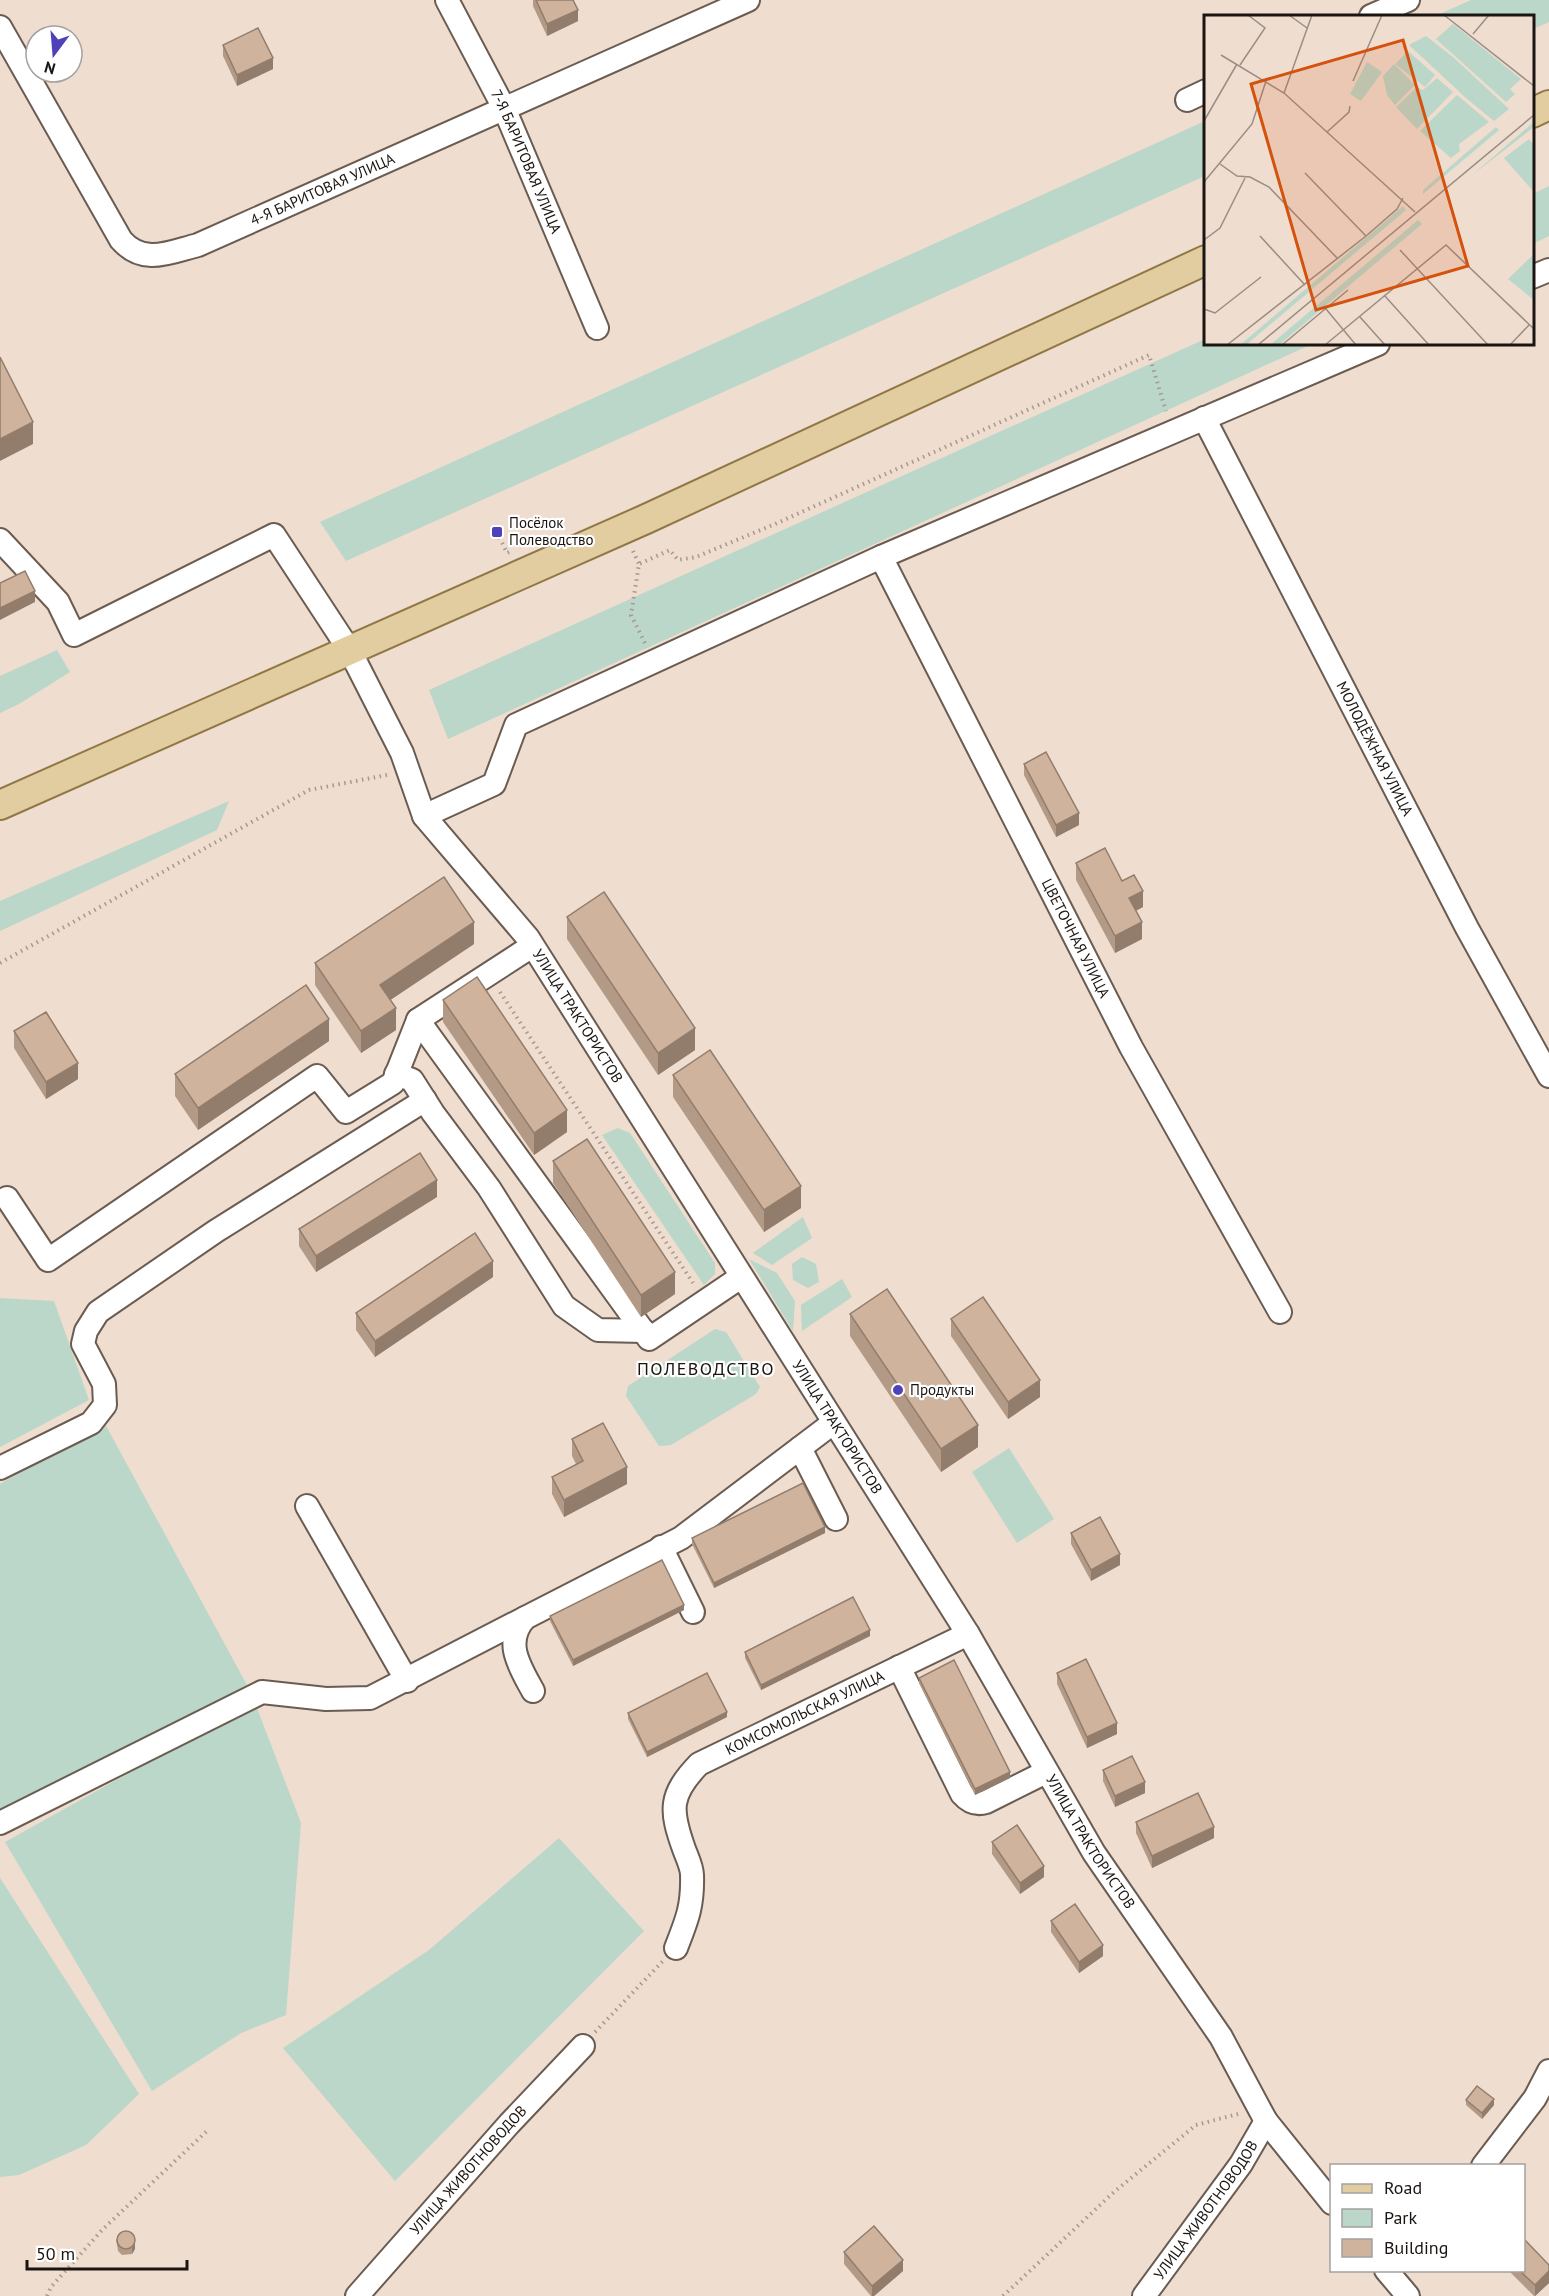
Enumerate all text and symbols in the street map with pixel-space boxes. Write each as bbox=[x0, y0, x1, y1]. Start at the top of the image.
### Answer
inset map bbox=[1204, 15, 1534, 345]
north arrow bbox=[24, 24, 84, 84]
text: N bbox=[42, 57, 58, 79]
street label: 7-Я БАРИТОВАЯ УЛИЦА bbox=[487, 86, 566, 236]
street label: 4-Я БАРИТОВАЯ УЛИЦА bbox=[247, 149, 398, 230]
place label: Посёлок Полеводство bbox=[509, 513, 594, 549]
marker: Посёлок Полеводство bbox=[490, 525, 504, 539]
street label: МОЛОДЁЖНАЯ УЛИЦА bbox=[1332, 678, 1418, 819]
street label: ЦВЕТОЧНАЯ УЛИЦА bbox=[1038, 875, 1114, 1001]
street label: УЛИЦА ТРАКТОРИСТОВ bbox=[529, 946, 627, 1086]
street label: УЛИЦА ТРАКТОРИСТОВ bbox=[788, 1356, 887, 1497]
district label: ПОЛЕВОДСТВО bbox=[637, 1357, 775, 1380]
place label: Продукты bbox=[910, 1380, 974, 1399]
marker: Продукты bbox=[891, 1383, 905, 1397]
street label: КОМСОМОЛЬСКАЯ УЛИЦА bbox=[722, 1666, 887, 1759]
street label: УЛИЦА ТРАКТОРИСТОВ bbox=[1042, 1771, 1140, 1912]
street label: УЛИЦА ЖИВОТНОВОДОВ bbox=[406, 2101, 530, 2238]
street label: УЛИЦА ЖИВОТНОВОДОВ bbox=[1149, 2137, 1262, 2283]
legend bbox=[1330, 2164, 1525, 2272]
text: Road bbox=[1384, 2176, 1422, 2199]
text: Park bbox=[1384, 2206, 1417, 2229]
scale bar bbox=[27, 2233, 188, 2271]
text: Building bbox=[1384, 2236, 1448, 2259]
text: 50 m bbox=[36, 2242, 75, 2265]

